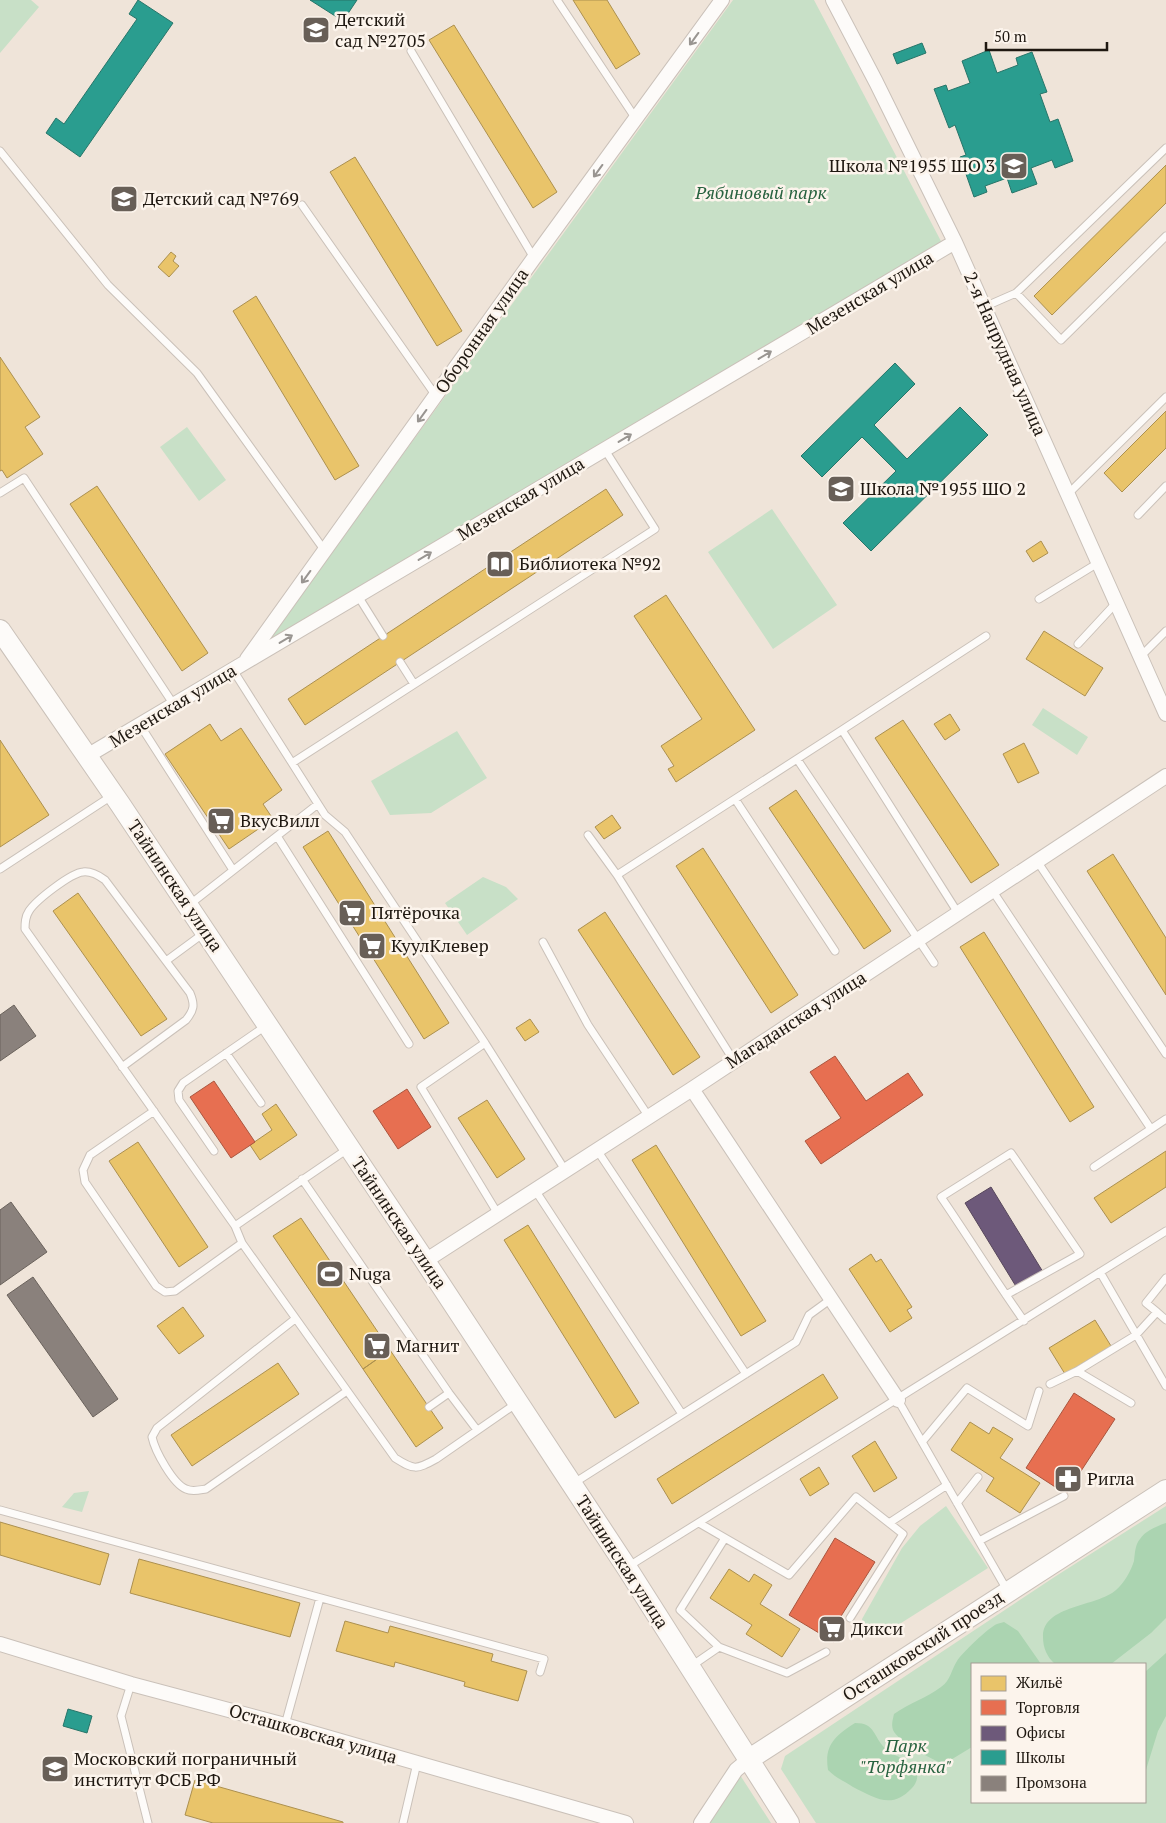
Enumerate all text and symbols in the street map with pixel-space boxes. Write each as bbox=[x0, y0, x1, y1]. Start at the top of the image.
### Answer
place label: Детский сад №2705 bbox=[335, 7, 426, 52]
school or university icon: Детский сад №2705 bbox=[301, 15, 331, 45]
scale bar bbox=[986, 20, 1107, 52]
text: 50 m bbox=[994, 26, 1027, 46]
one-way arrow bbox=[688, 32, 699, 45]
school or university icon: Школа №1955 ШО 3 bbox=[999, 151, 1029, 181]
place label: Школа №1955 ШО 3 bbox=[829, 153, 995, 177]
one-way arrow bbox=[593, 164, 603, 178]
park label: Рябиновый парк bbox=[694, 180, 827, 204]
school or university icon: Детский сад №769 bbox=[109, 184, 139, 214]
place label: Детский сад №769 bbox=[143, 186, 299, 210]
street label: Мезенская улица bbox=[802, 245, 937, 340]
street label: Оборонная улица bbox=[429, 263, 533, 398]
street label: 2-я Напрудная улица bbox=[959, 268, 1053, 439]
one-way arrow bbox=[758, 349, 772, 359]
one-way arrow bbox=[416, 409, 427, 423]
one-way arrow bbox=[618, 432, 632, 442]
street label: Мезенская улица bbox=[453, 451, 588, 546]
school or university icon: Школа №1955 ШО 2 bbox=[826, 474, 856, 504]
place label: Школа №1955 ШО 2 bbox=[860, 476, 1026, 500]
library icon: Библиотека №92 bbox=[485, 549, 515, 579]
one-way arrow bbox=[418, 551, 432, 561]
place label: Библиотека №92 bbox=[519, 551, 661, 575]
one-way arrow bbox=[301, 570, 311, 584]
one-way arrow bbox=[278, 633, 292, 643]
street label: Мезенская улица bbox=[105, 658, 240, 753]
supermarket icon: ВкусВилл bbox=[206, 806, 236, 836]
place label: ВкусВилл bbox=[240, 808, 320, 832]
street label: Тайнинская улица bbox=[123, 815, 229, 956]
supermarket icon: Пятёрочка bbox=[337, 898, 367, 928]
place label: Пятёрочка bbox=[371, 900, 460, 924]
supermarket icon: КуулКлевер bbox=[357, 931, 387, 961]
place label: КуулКлевер bbox=[391, 933, 489, 957]
street label: Магаданская улица bbox=[721, 965, 870, 1074]
street label: Тайнинская улица bbox=[347, 1152, 453, 1293]
sports icon: Nuga bbox=[315, 1259, 345, 1289]
place label: Nuga bbox=[349, 1261, 391, 1285]
supermarket icon: Магнит bbox=[362, 1331, 392, 1361]
place label: Магнит bbox=[396, 1333, 459, 1357]
pharmacy icon: Ригла bbox=[1053, 1464, 1083, 1494]
place label: Ригла bbox=[1087, 1466, 1135, 1490]
street label: Тайнинская улица bbox=[571, 1490, 675, 1633]
street label: Осташковский проезд bbox=[838, 1584, 1007, 1706]
supermarket icon: Дикси bbox=[817, 1614, 847, 1644]
place label: Дикси bbox=[851, 1616, 903, 1640]
legend bbox=[971, 1663, 1146, 1803]
text: Жильё bbox=[1016, 1672, 1063, 1692]
text: Торговля bbox=[1016, 1697, 1080, 1717]
street label: Осташковская улица bbox=[226, 1698, 400, 1769]
text: Офисы bbox=[1016, 1722, 1065, 1742]
park label: Парк "Торфянка" bbox=[860, 1733, 952, 1778]
place label: Московский пограничный институт ФСБ РФ bbox=[74, 1746, 297, 1791]
text: Школы bbox=[1016, 1747, 1065, 1767]
school or university icon: Московский пограничный институт ФСБ РФ bbox=[40, 1754, 70, 1784]
text: Промзона bbox=[1016, 1772, 1087, 1792]

